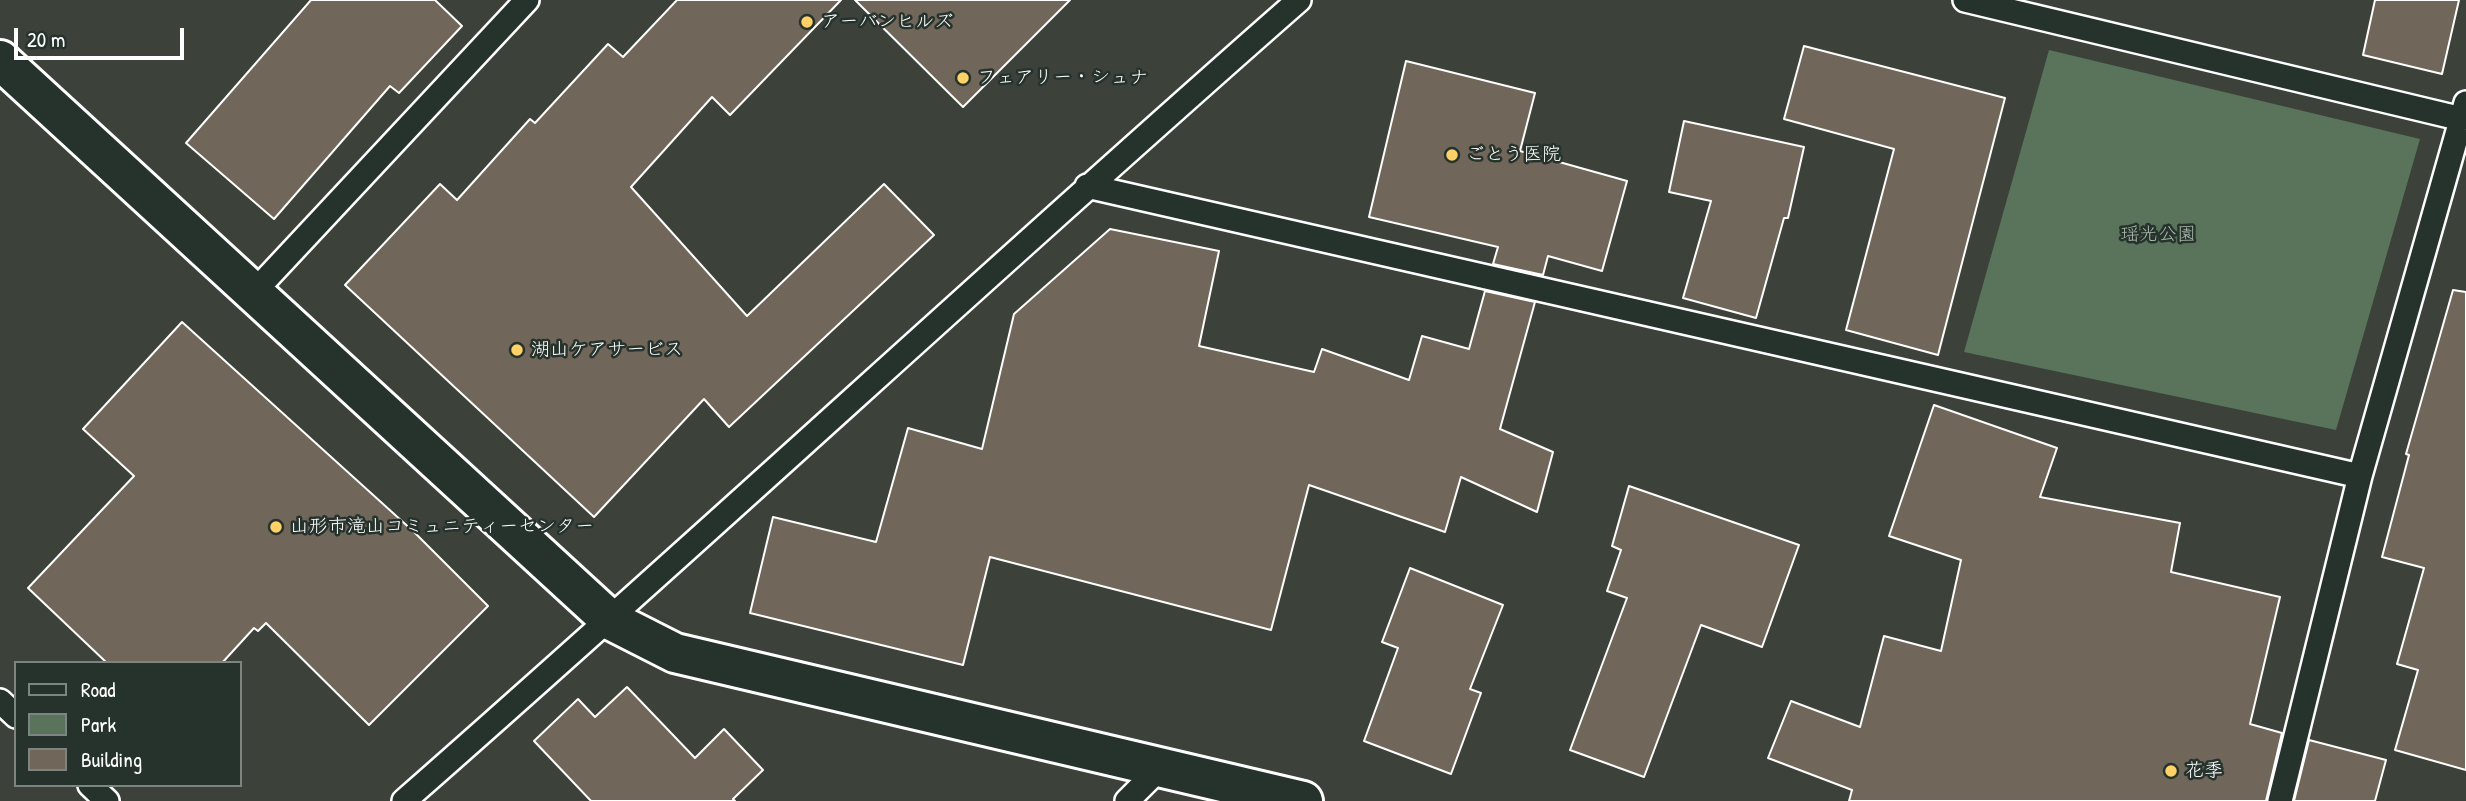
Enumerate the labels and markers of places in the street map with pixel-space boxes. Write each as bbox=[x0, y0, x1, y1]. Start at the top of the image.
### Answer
place label: アーバンヒルズ bbox=[821, 11, 953, 33]
marker: アーバンヒルズ bbox=[799, 14, 815, 30]
place label: フェアリー・シュナ bbox=[977, 67, 1148, 89]
marker: フェアリー・シュナ bbox=[955, 70, 971, 86]
place label: ごとう医院 bbox=[1466, 144, 1561, 166]
marker: ごとう医院 bbox=[1444, 147, 1460, 163]
place label: 湖山ケアサービス bbox=[531, 339, 683, 361]
marker: 湖山ケアサービス bbox=[509, 342, 525, 358]
place label: 山形市滝山コミュニティーセンター bbox=[290, 516, 594, 538]
marker: 山形市滝山コミュニティーセンター bbox=[268, 519, 284, 535]
place label: 花季 bbox=[2185, 760, 2223, 782]
marker: 花季 bbox=[2163, 763, 2179, 779]

